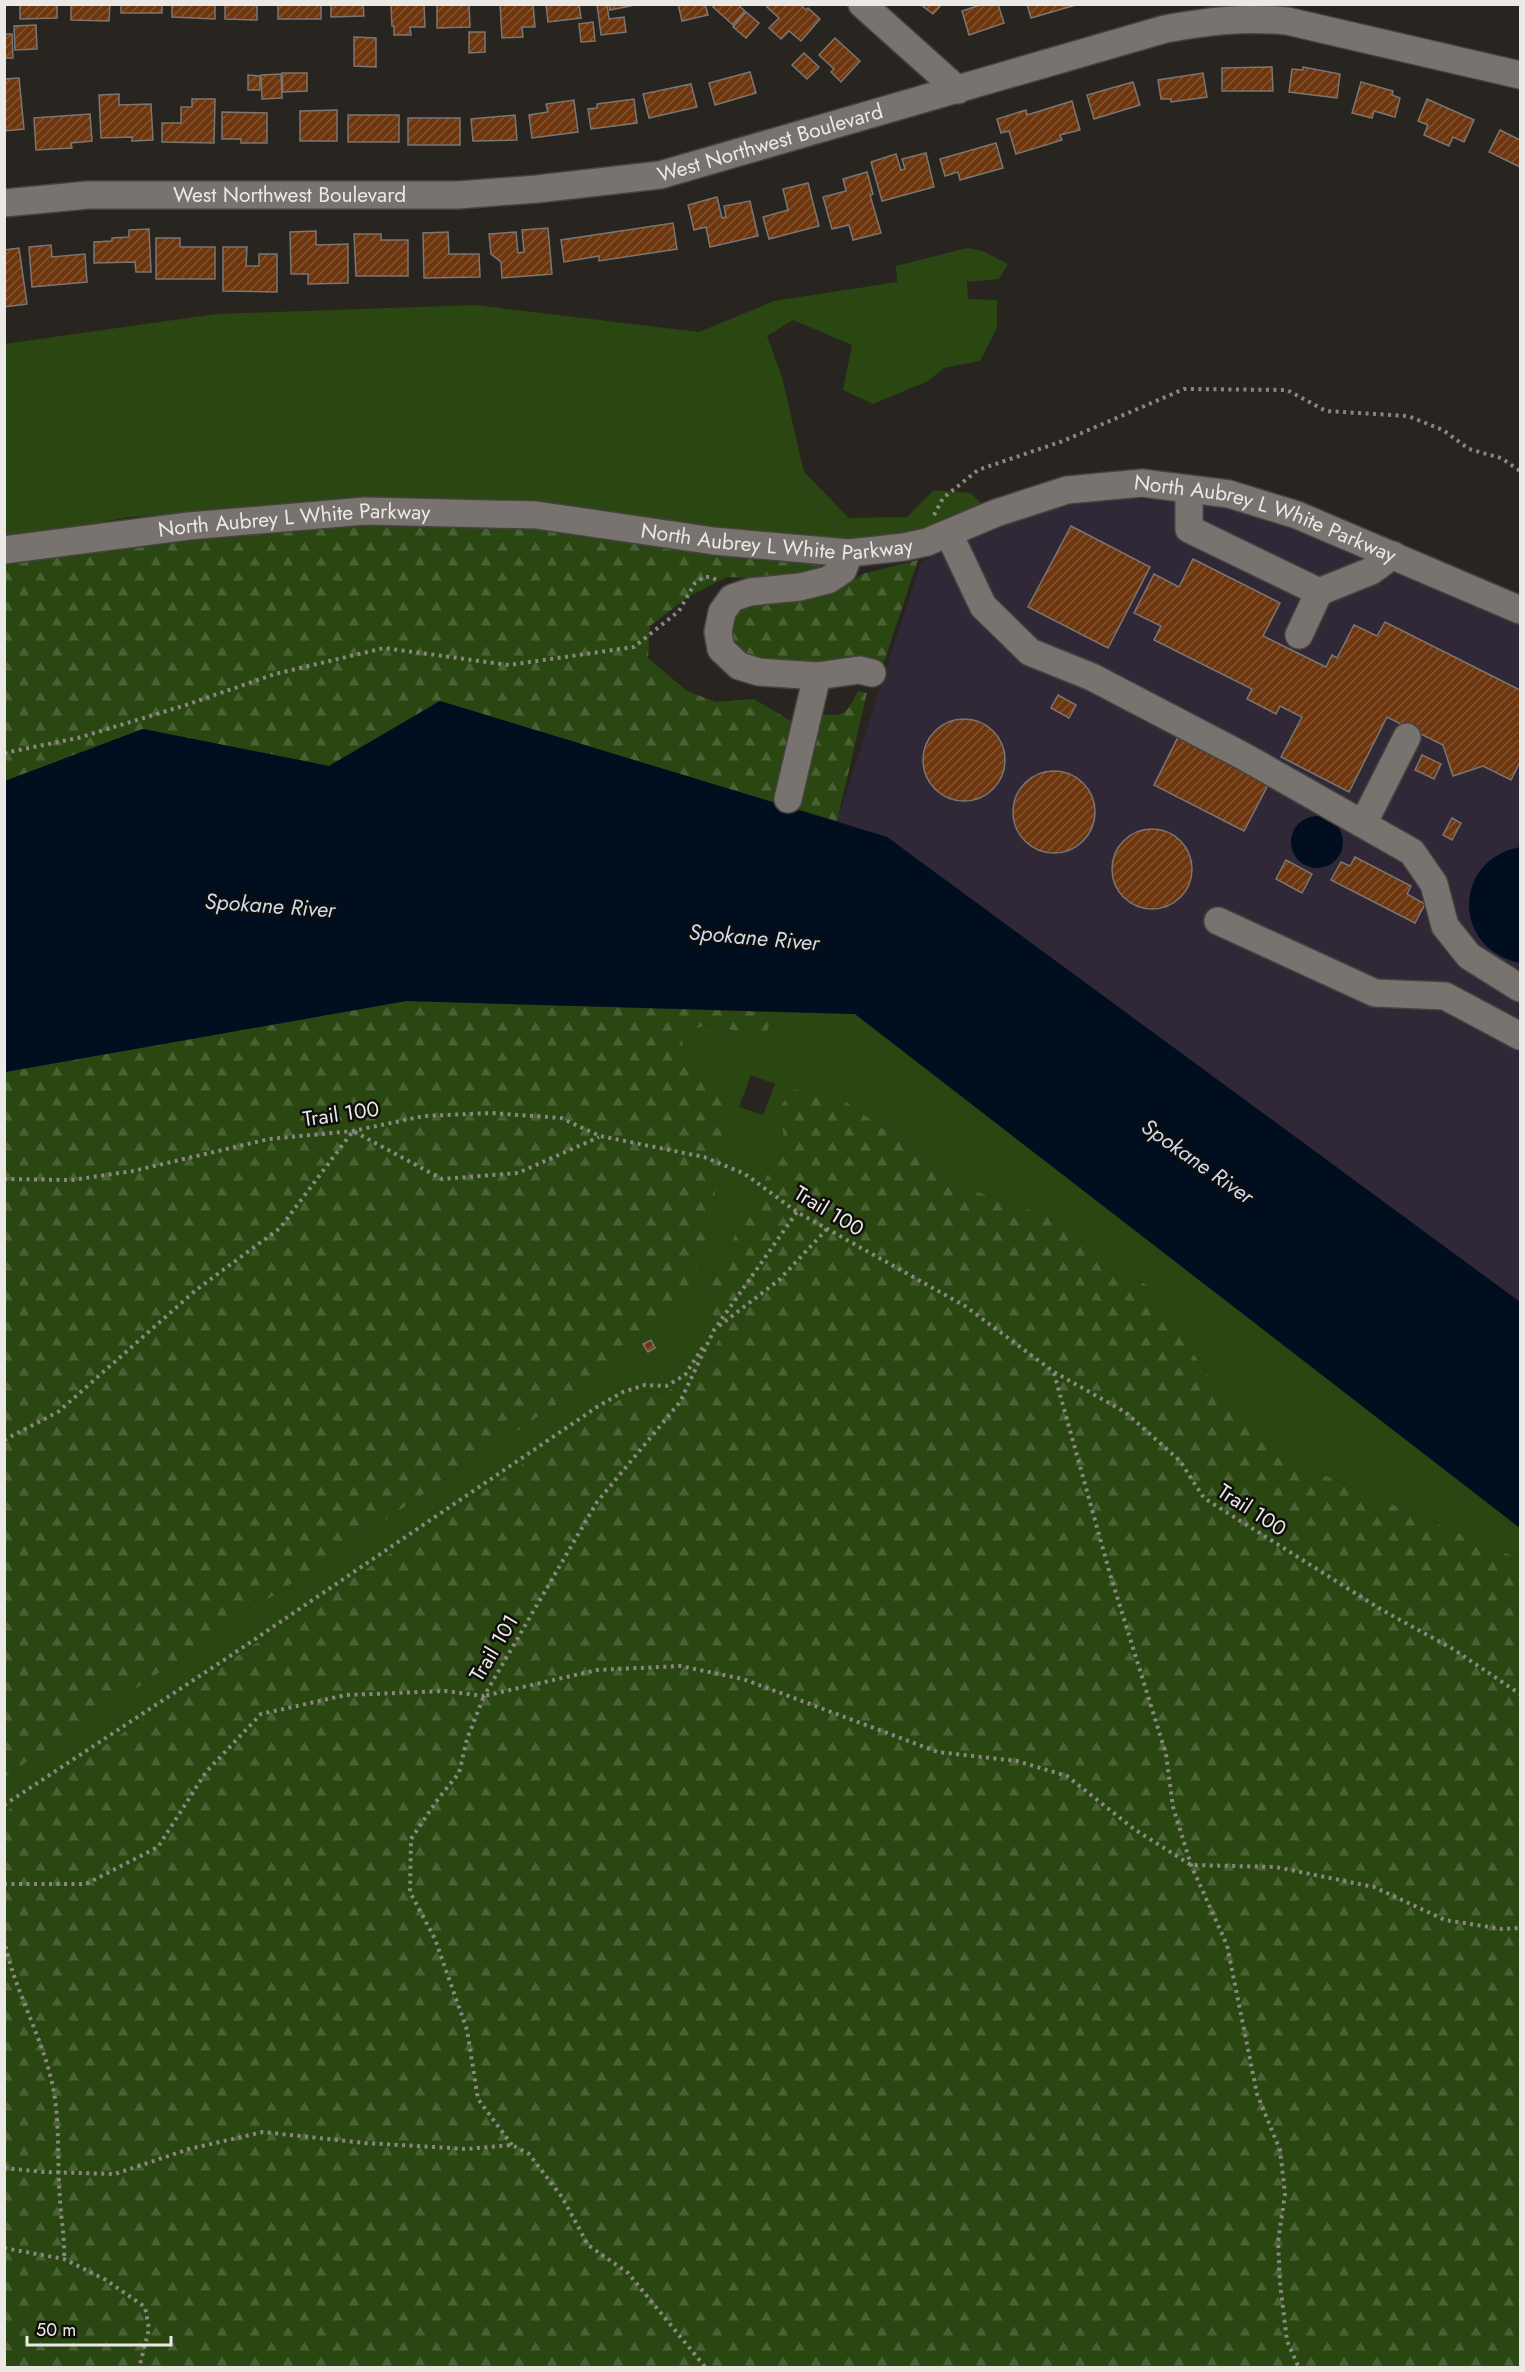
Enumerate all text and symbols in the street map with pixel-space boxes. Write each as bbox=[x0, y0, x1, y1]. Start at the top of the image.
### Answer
street label: West Northwest Boulevard bbox=[654, 96, 886, 190]
street label: West Northwest Boulevard bbox=[173, 180, 406, 210]
street label: North Aubrey L White Parkway bbox=[1132, 467, 1402, 571]
street label: North Aubrey L White Parkway bbox=[156, 496, 432, 545]
street label: North Aubrey L White Parkway bbox=[639, 515, 916, 568]
water label: Spokane River bbox=[204, 884, 338, 926]
water label: Spokane River bbox=[687, 915, 822, 959]
street label: Trail 100 bbox=[301, 1094, 381, 1134]
water label: Spokane River bbox=[1135, 1110, 1262, 1213]
street label: Trail 100 bbox=[788, 1178, 870, 1244]
street label: Trail 100 bbox=[1212, 1477, 1292, 1543]
street label: Trail 101 bbox=[462, 1609, 526, 1687]
scale bar bbox=[27, 2309, 171, 2347]
text: 50 m bbox=[36, 2317, 76, 2343]

